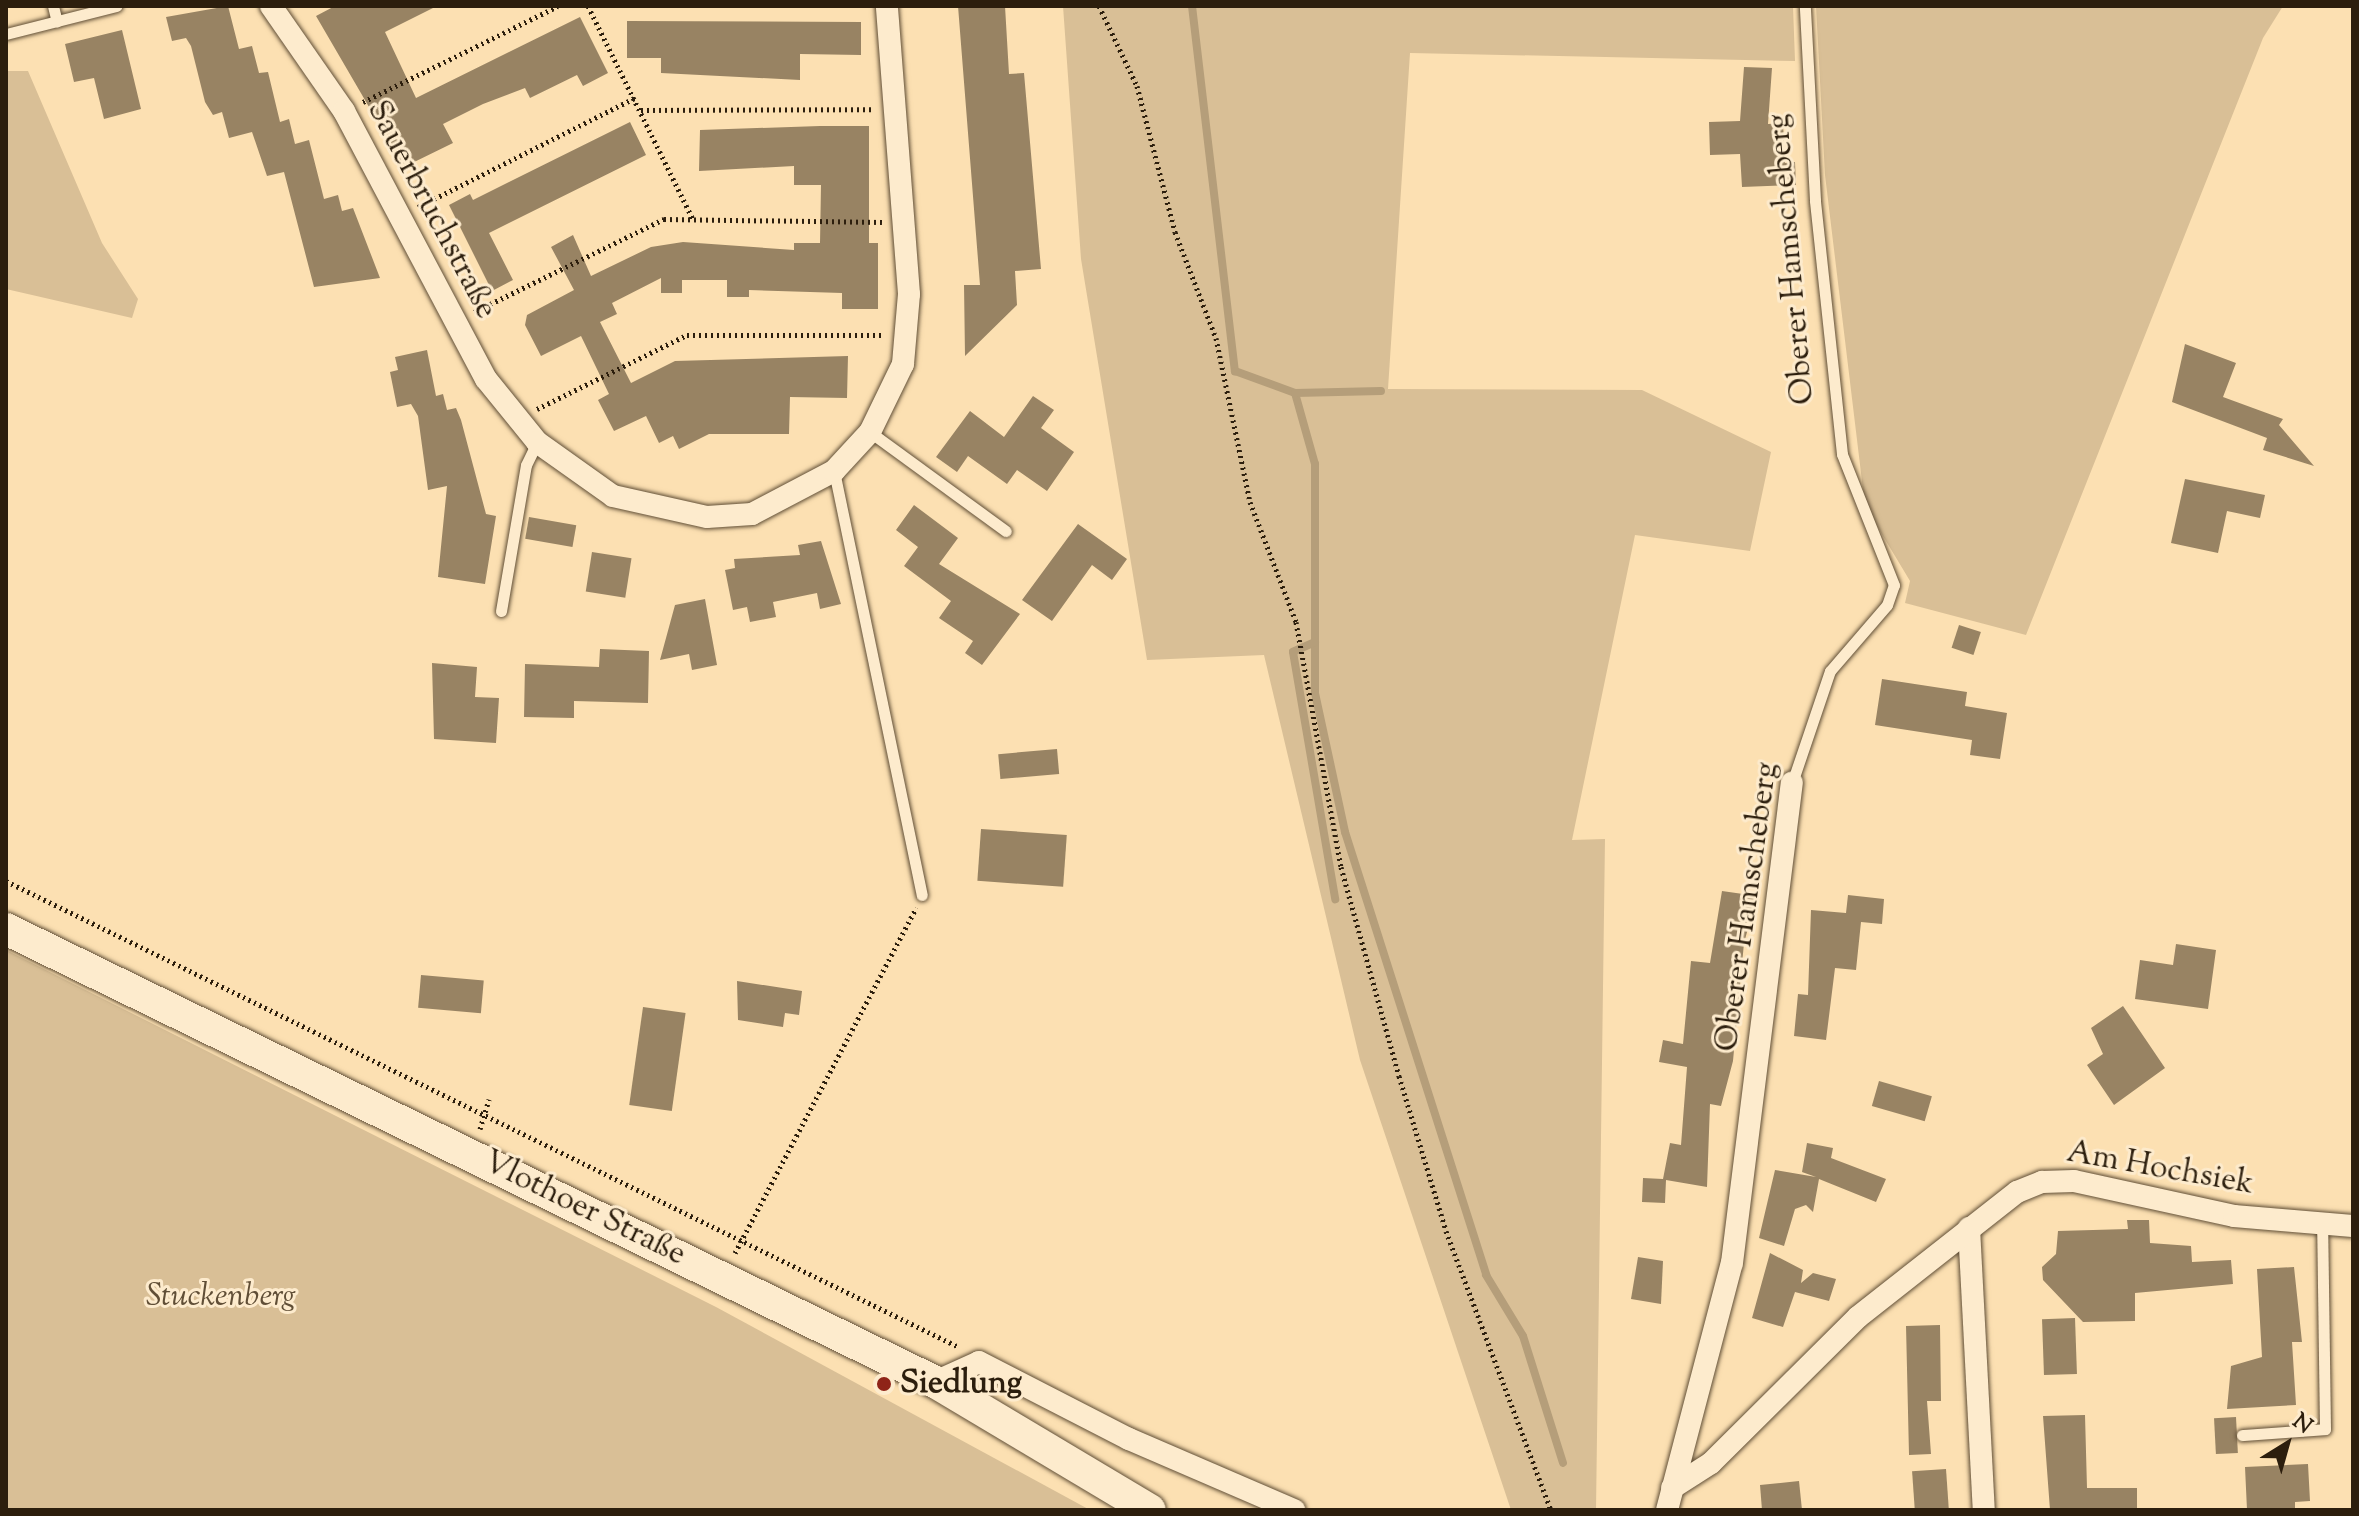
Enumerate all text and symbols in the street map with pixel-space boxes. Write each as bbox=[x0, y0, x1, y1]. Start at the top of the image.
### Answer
street label: Sauerbruchstraße bbox=[357, 94, 505, 326]
street label: Oberer Hamscheberg bbox=[1760, 112, 1824, 406]
street label: Oberer Hamscheberg bbox=[1709, 760, 1787, 1054]
street label: Am Hochsiek bbox=[2064, 1134, 2256, 1204]
street label: Vlothoer Straße bbox=[476, 1143, 692, 1275]
park label: Stuckenberg bbox=[146, 1278, 296, 1316]
place label: Siedlung bbox=[900, 1365, 1022, 1403]
marker: Siedlung bbox=[875, 1375, 893, 1393]
north arrow bbox=[2247, 1404, 2327, 1484]
text: N bbox=[2285, 1407, 2318, 1443]

